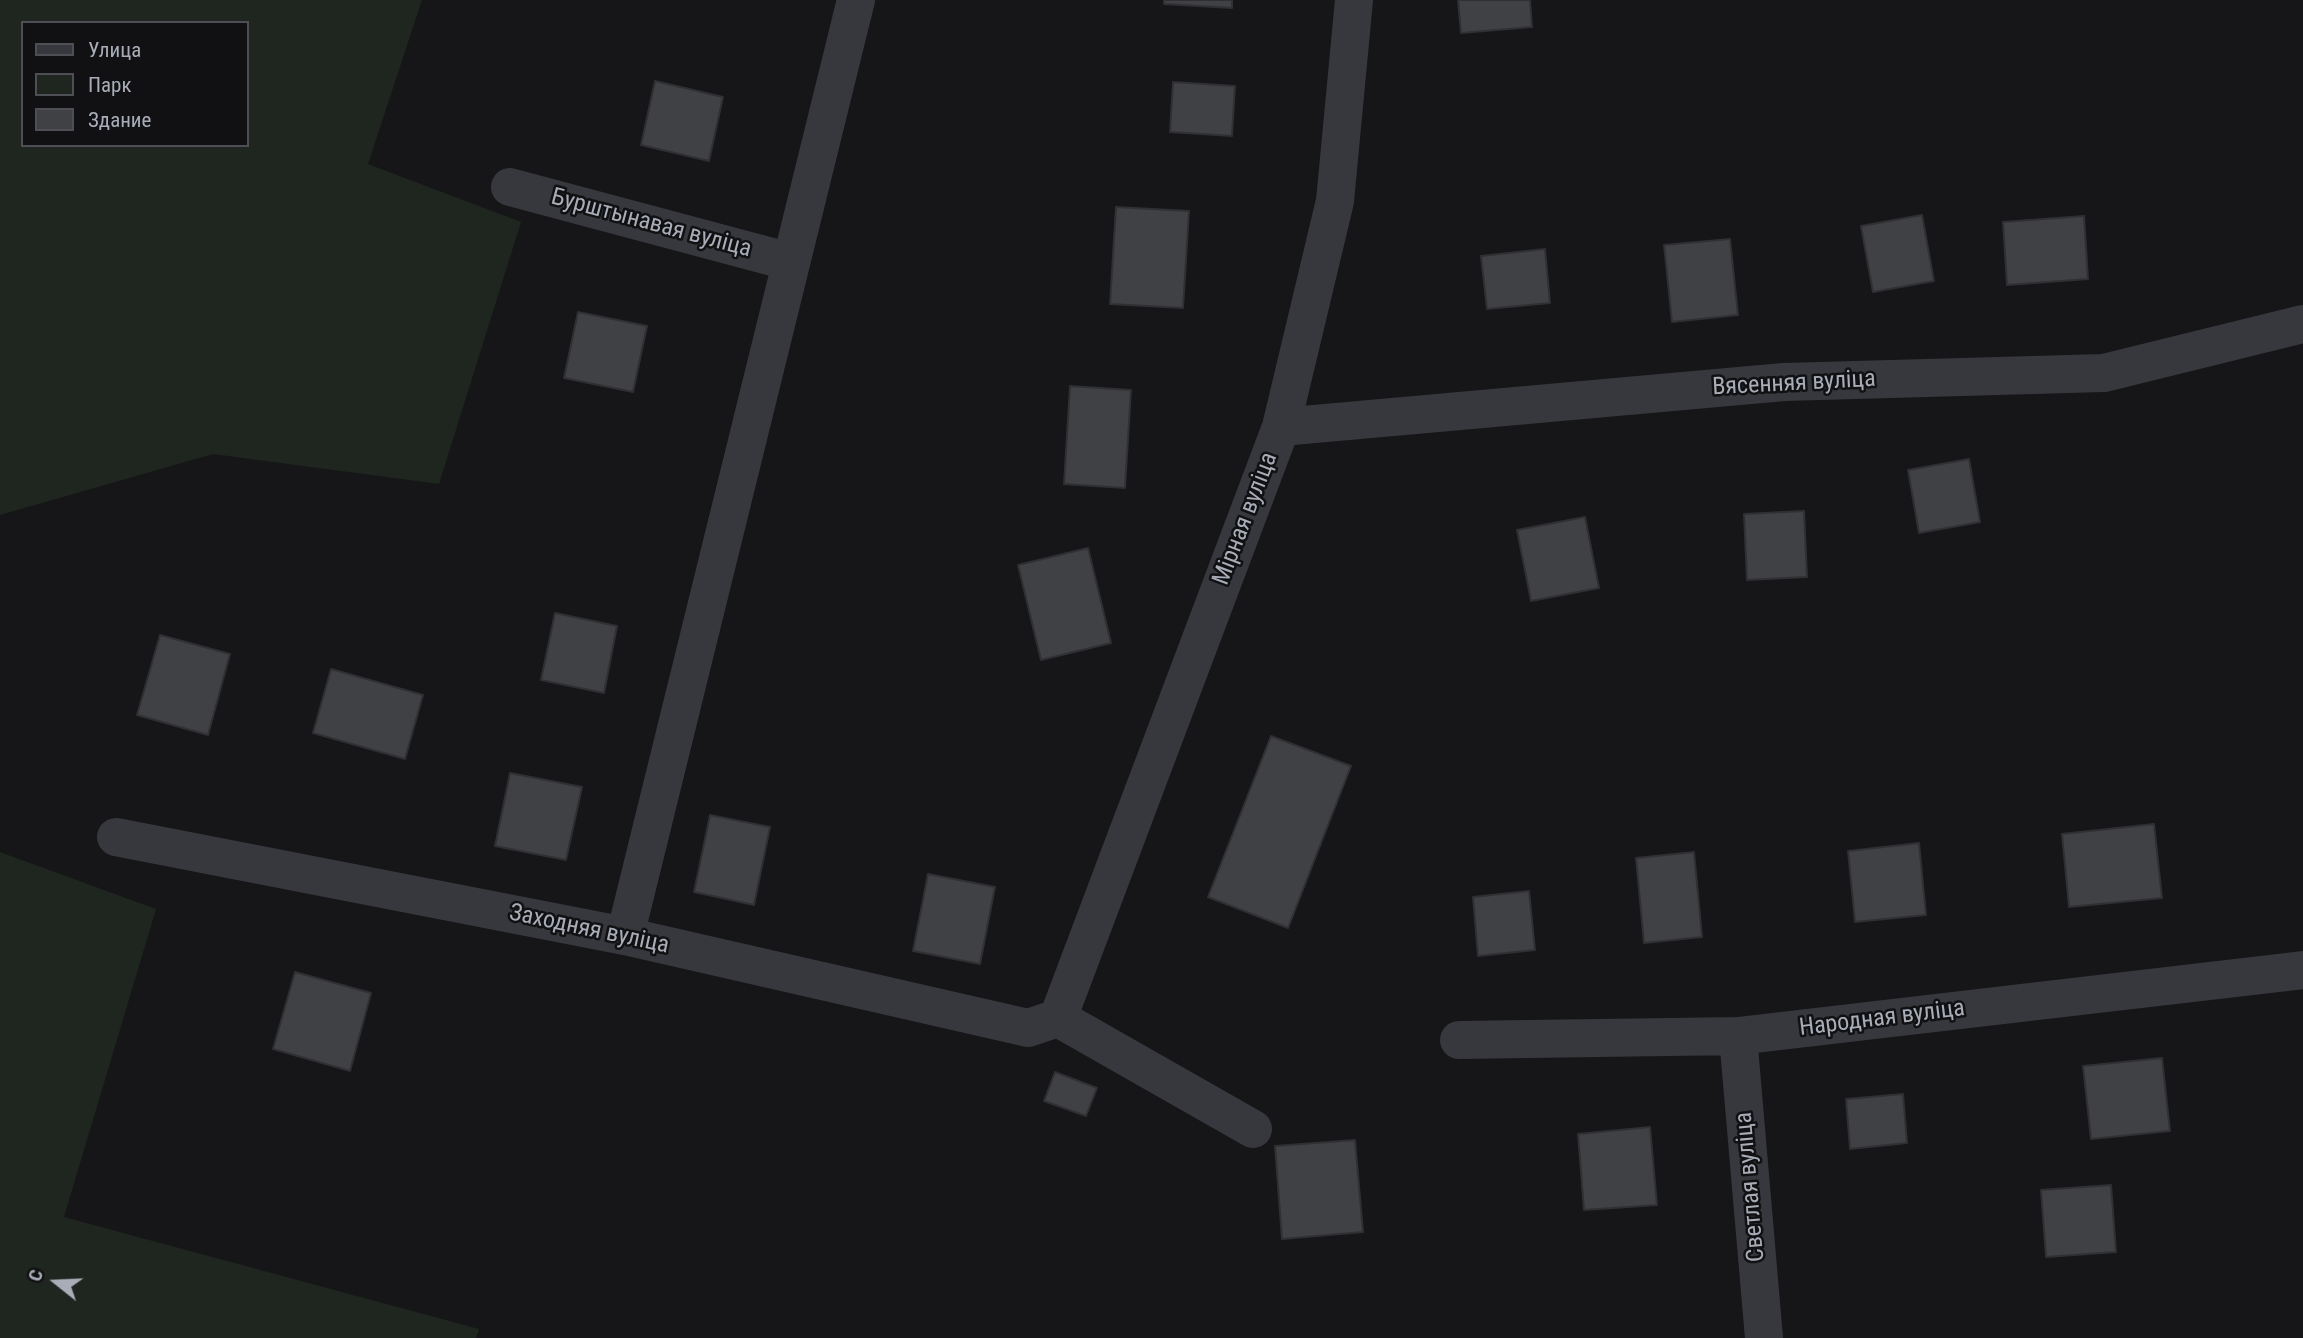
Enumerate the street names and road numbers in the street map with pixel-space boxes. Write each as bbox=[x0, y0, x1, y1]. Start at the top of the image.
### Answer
street label: Бурштынавая вуліца bbox=[548, 183, 754, 265]
street label: Вясенняя вуліца bbox=[1712, 365, 1876, 403]
street label: Мірная вуліца bbox=[1208, 449, 1284, 589]
street label: Заходняя вуліца bbox=[507, 899, 671, 961]
street label: Народная вуліца bbox=[1798, 995, 1966, 1043]
street label: Светлая вуліца bbox=[1730, 1111, 1772, 1263]

